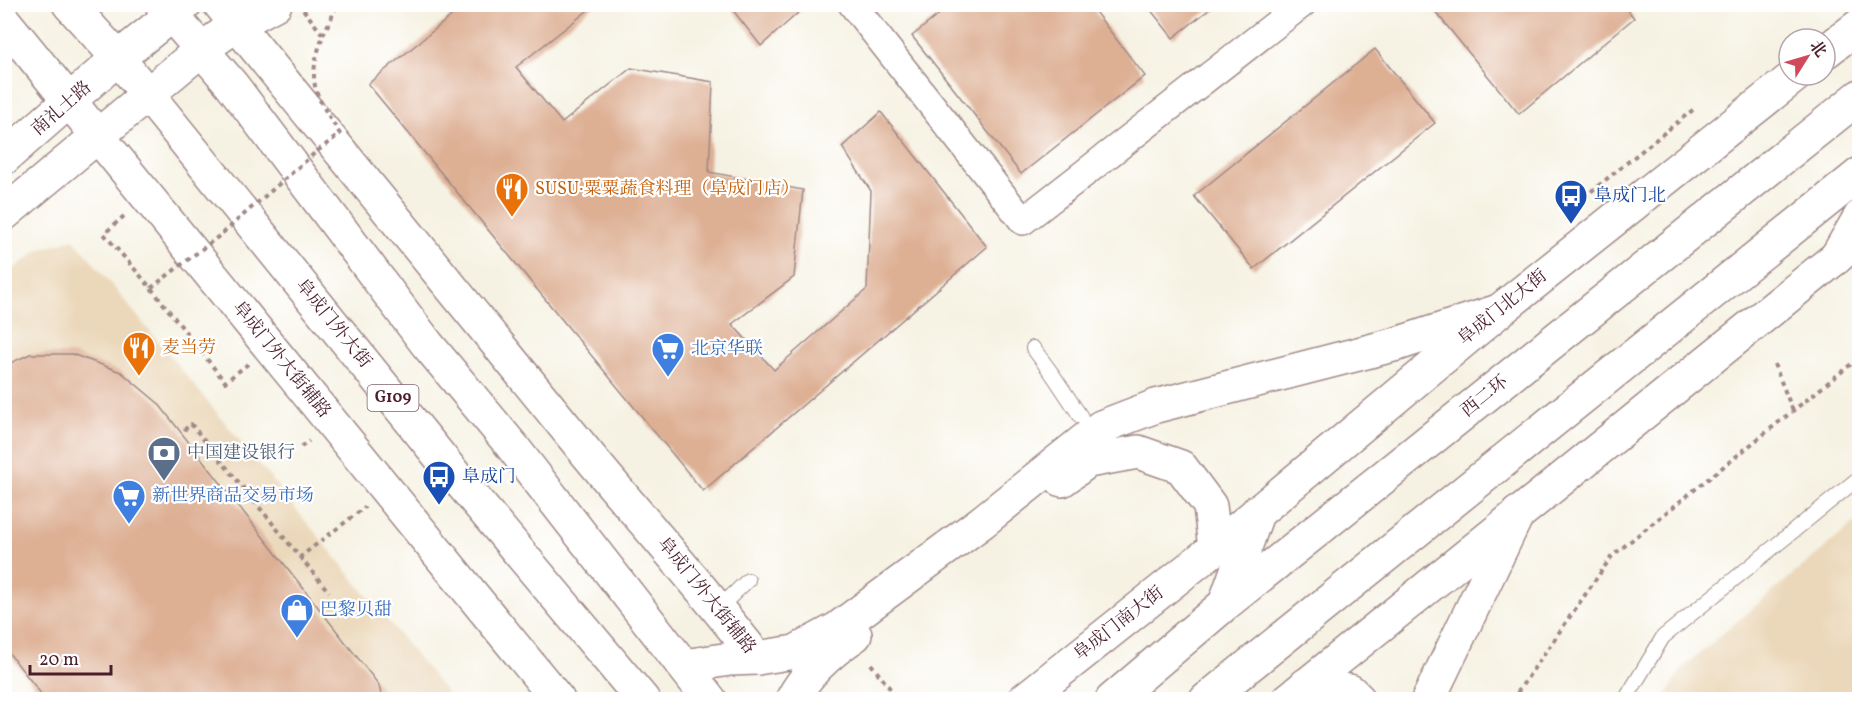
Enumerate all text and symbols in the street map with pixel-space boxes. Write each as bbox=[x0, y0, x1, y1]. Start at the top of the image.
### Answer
north arrow bbox=[1777, 27, 1837, 87]
text: 北 bbox=[1804, 36, 1831, 62]
street label: 南礼士路 bbox=[27, 76, 97, 142]
restaurant icon: SUSU·粟粟蔬食料理（阜成门店） bbox=[494, 171, 530, 218]
place label: SUSU·粟粟蔬食料理（阜成门店） bbox=[535, 177, 799, 202]
bus stop icon: 阜成门北 bbox=[1553, 178, 1589, 225]
place label: 阜成门北 bbox=[1594, 184, 1666, 209]
street label: 阜成门北大街 bbox=[1453, 264, 1553, 352]
street label: 阜成门外大街 bbox=[289, 274, 377, 374]
street label: 阜成门外大街辅路 bbox=[226, 296, 336, 424]
restaurant icon: 麦当劳 bbox=[121, 330, 157, 377]
supermarket icon: 北京华联 bbox=[650, 331, 686, 378]
place label: 麦当劳 bbox=[162, 336, 216, 361]
place label: 北京华联 bbox=[691, 337, 763, 362]
street label: 西二环 bbox=[1456, 370, 1514, 424]
road number: G109 bbox=[368, 385, 418, 411]
bank icon: 中国建设银行 bbox=[146, 435, 182, 482]
place label: 中国建设银行 bbox=[187, 441, 295, 466]
bus stop icon: 阜成门 bbox=[421, 459, 457, 506]
place label: 阜成门 bbox=[462, 465, 516, 490]
supermarket icon: 新世界商品交易市场 bbox=[111, 478, 147, 525]
place label: 新世界商品交易市场 bbox=[152, 484, 314, 509]
street label: 阜成门外大街辅路 bbox=[651, 532, 761, 660]
street label: 阜成门南大街 bbox=[1069, 581, 1169, 667]
shop icon: 巴黎贝甜 bbox=[279, 592, 315, 639]
place label: 巴黎贝甜 bbox=[320, 598, 392, 623]
scale bar bbox=[30, 638, 111, 676]
text: 20 m bbox=[39, 648, 79, 673]

